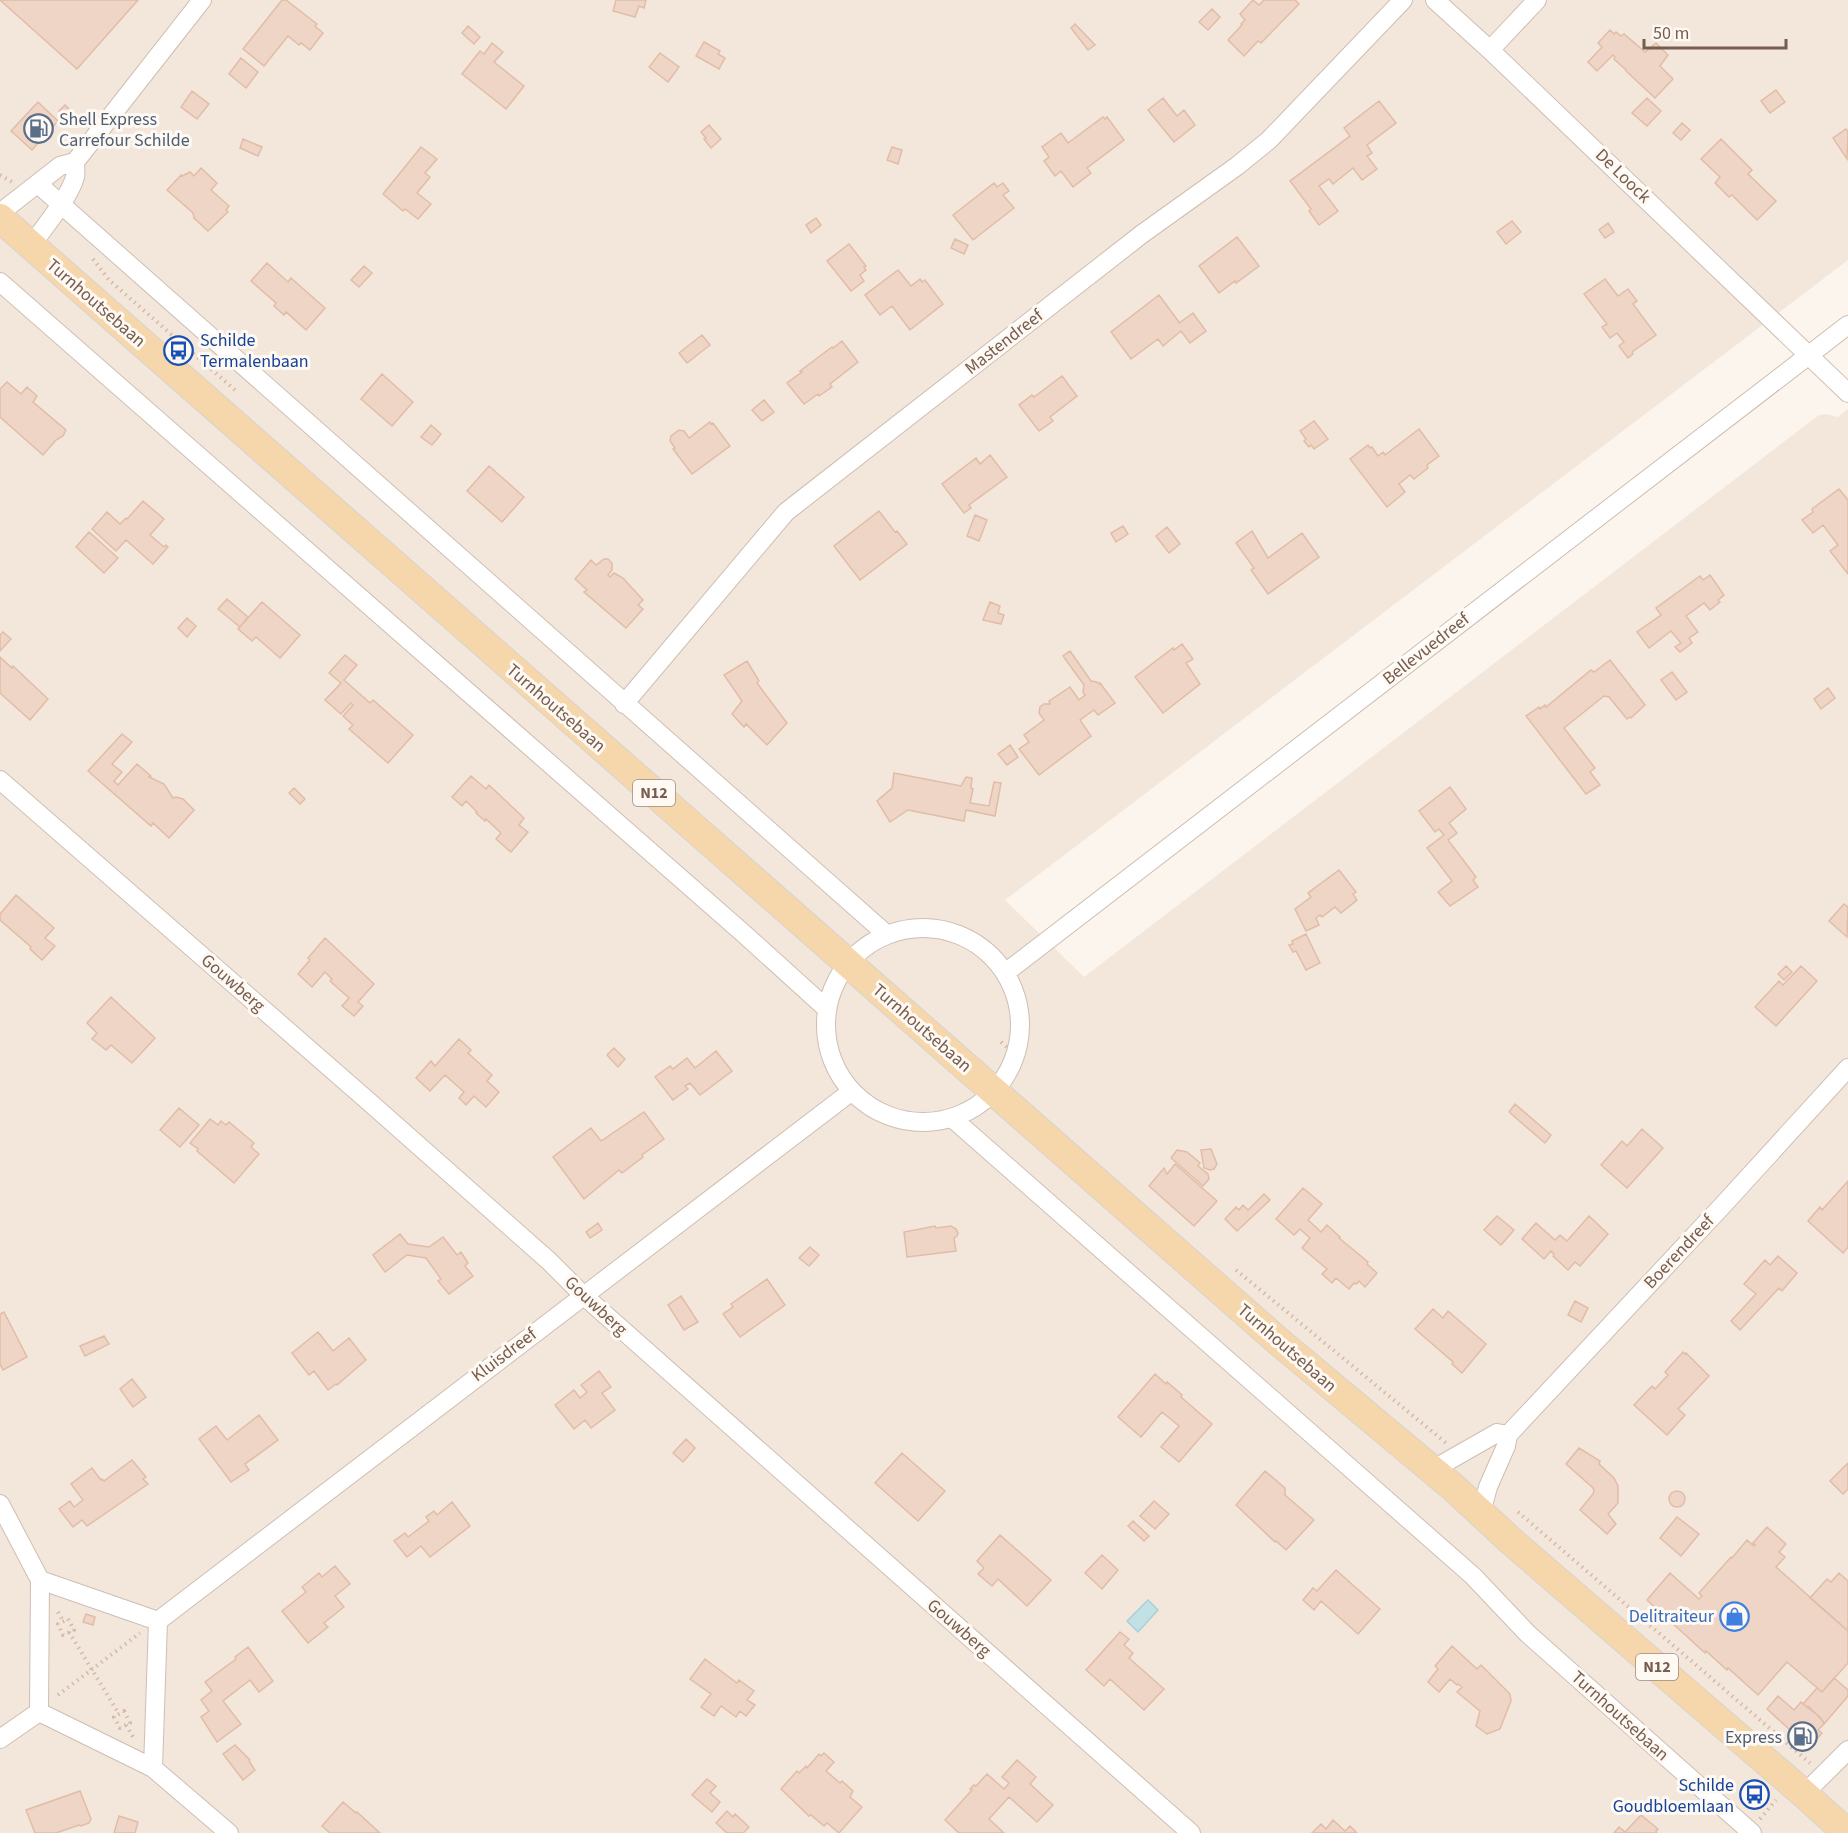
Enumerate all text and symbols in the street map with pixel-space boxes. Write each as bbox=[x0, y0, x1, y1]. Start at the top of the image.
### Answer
scale bar bbox=[1644, 12, 1786, 50]
text: 50 m bbox=[1653, 21, 1689, 46]
place label: Shell Express Carrefour Schilde bbox=[59, 107, 190, 153]
fuel station icon: Shell Express Carrefour Schilde bbox=[22, 113, 54, 145]
street label: De Loock bbox=[1590, 143, 1656, 209]
street label: Turnhoutsebaan bbox=[41, 253, 151, 353]
street label: Mastendreef bbox=[960, 303, 1049, 381]
place label: Schilde Termalenbaan bbox=[200, 328, 309, 374]
bus stop icon: Schilde Termalenbaan bbox=[163, 334, 195, 366]
street label: Bellevuedreef bbox=[1377, 607, 1475, 691]
street label: Turnhoutsebaan bbox=[501, 658, 611, 758]
road number: N12 bbox=[633, 780, 675, 806]
street label: Gouwberg bbox=[196, 948, 270, 1018]
street label: Turnhoutsebaan bbox=[867, 978, 977, 1078]
street label: Boerendreef bbox=[1638, 1209, 1720, 1295]
street label: Gouwberg bbox=[559, 1270, 633, 1342]
street label: Turnhoutsebaan bbox=[1232, 1298, 1342, 1398]
street label: Kluisdreef bbox=[466, 1322, 542, 1388]
street label: Gouwberg bbox=[922, 1593, 996, 1663]
shop icon: Delitraiteur bbox=[1719, 1600, 1751, 1632]
place label: Delitraiteur bbox=[1629, 1604, 1715, 1629]
road number: N12 bbox=[1636, 1654, 1678, 1680]
street label: Turnhoutsebaan bbox=[1566, 1665, 1674, 1767]
fuel station icon: Express bbox=[1787, 1721, 1819, 1753]
place label: Express bbox=[1725, 1725, 1782, 1750]
place label: Schilde Goudbloemlaan bbox=[1613, 1773, 1734, 1819]
bus stop icon: Schilde Goudbloemlaan bbox=[1739, 1779, 1771, 1811]

